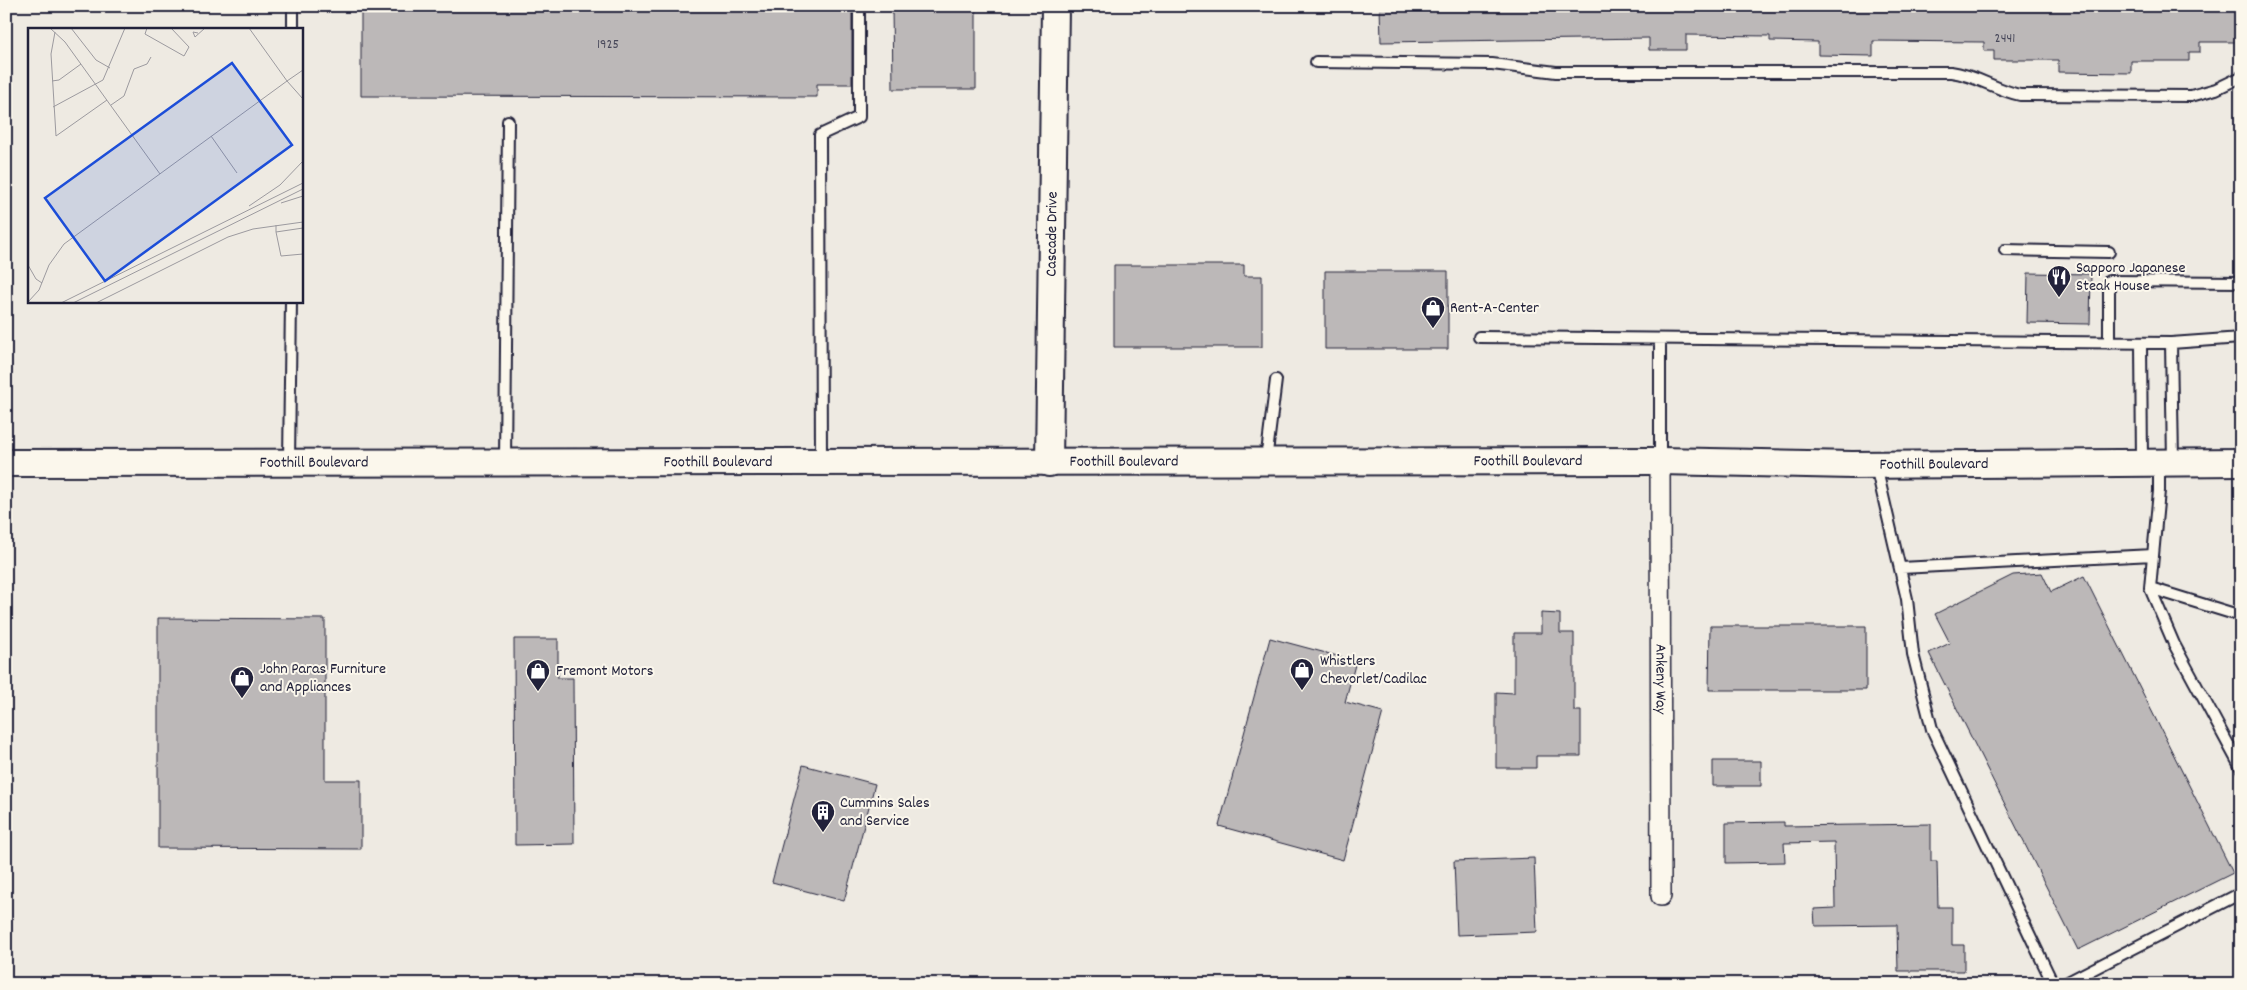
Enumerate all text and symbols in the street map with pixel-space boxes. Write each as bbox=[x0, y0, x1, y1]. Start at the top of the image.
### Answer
inset map bbox=[28, 28, 302, 302]
house number: 2441 bbox=[1995, 29, 2015, 49]
house number: 1925 bbox=[597, 35, 619, 55]
street label: Cascade Drive bbox=[1040, 191, 1064, 277]
place label: Sapporo Japanese Steak House bbox=[2076, 257, 2186, 298]
restaurant icon: Sapporo Japanese Steak House bbox=[2046, 264, 2072, 298]
shop icon: Rent-A-Center bbox=[1420, 295, 1446, 329]
place label: Rent-A-Center bbox=[1450, 297, 1539, 320]
street label: Foothill Boulevard bbox=[1069, 450, 1179, 473]
street label: Foothill Boulevard bbox=[1473, 450, 1583, 473]
street label: Foothill Boulevard bbox=[259, 451, 369, 474]
street label: Foothill Boulevard bbox=[663, 451, 773, 474]
street label: Foothill Boulevard bbox=[1879, 452, 1989, 476]
street label: Ankeny Way bbox=[1649, 644, 1672, 715]
place label: Whistlers Chevorlet/Cadilac bbox=[1320, 650, 1427, 691]
shop icon: Whistlers Chevorlet/Cadilac bbox=[1289, 657, 1315, 691]
place label: John Paras Furniture and Appliances bbox=[260, 658, 386, 699]
shop icon: Fremont Motors bbox=[525, 658, 551, 692]
place label: Fremont Motors bbox=[556, 660, 654, 683]
shop icon: John Paras Furniture and Appliances bbox=[229, 665, 255, 699]
place label: Cummins Sales and Service bbox=[840, 792, 930, 833]
building icon: Cummins Sales and Service bbox=[810, 799, 836, 833]

